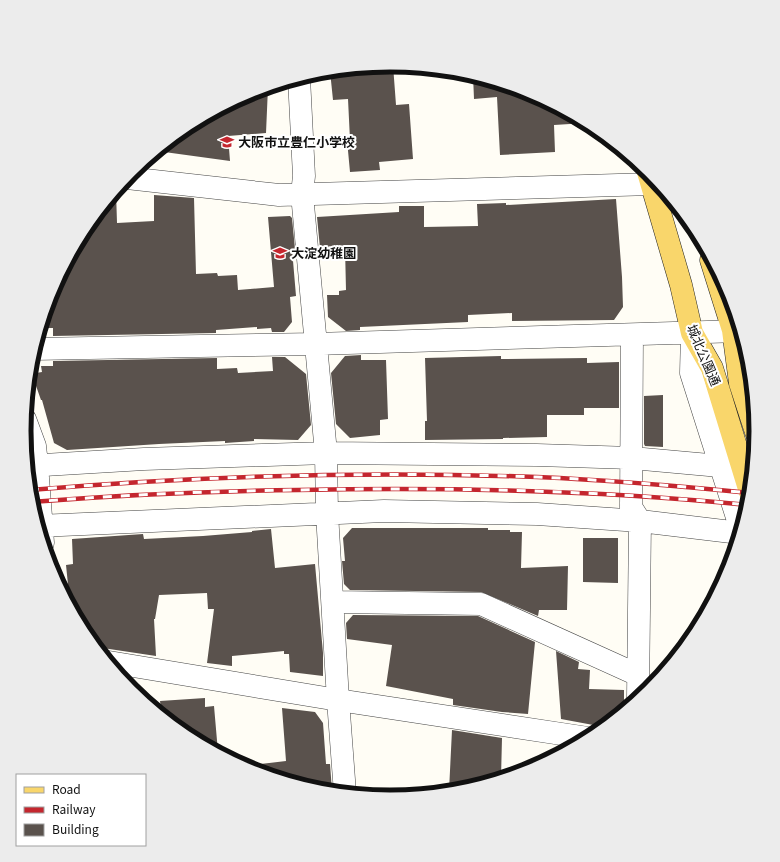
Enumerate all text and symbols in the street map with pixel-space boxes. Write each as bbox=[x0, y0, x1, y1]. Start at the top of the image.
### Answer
place label: 大阪市立豊仁小学校 bbox=[238, 132, 355, 151]
school or university icon: 大阪市立豊仁小学校 bbox=[219, 134, 235, 150]
place label: 大淀幼稚園 bbox=[291, 243, 356, 262]
school or university icon: 大淀幼稚園 bbox=[272, 245, 288, 261]
street label: 城北公園通 bbox=[683, 321, 726, 388]
legend bbox=[16, 774, 146, 846]
text: Road bbox=[52, 780, 81, 797]
text: Railway bbox=[52, 800, 96, 817]
text: Building bbox=[52, 820, 99, 837]

